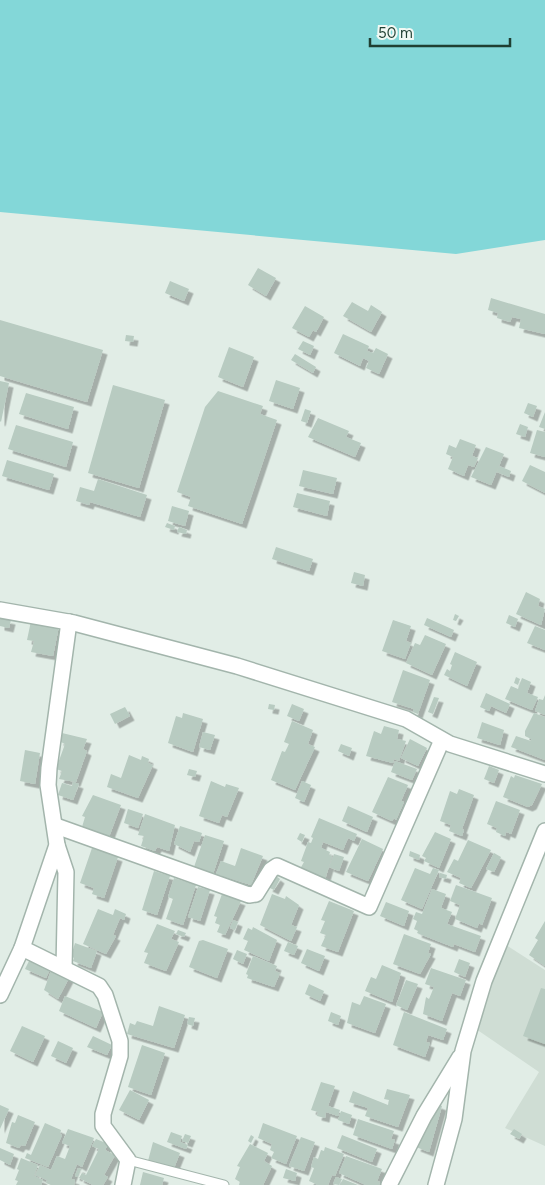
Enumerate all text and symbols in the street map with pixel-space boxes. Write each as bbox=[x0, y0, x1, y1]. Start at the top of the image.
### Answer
scale bar bbox=[370, 15, 510, 47]
text: 50 m bbox=[378, 24, 413, 42]

